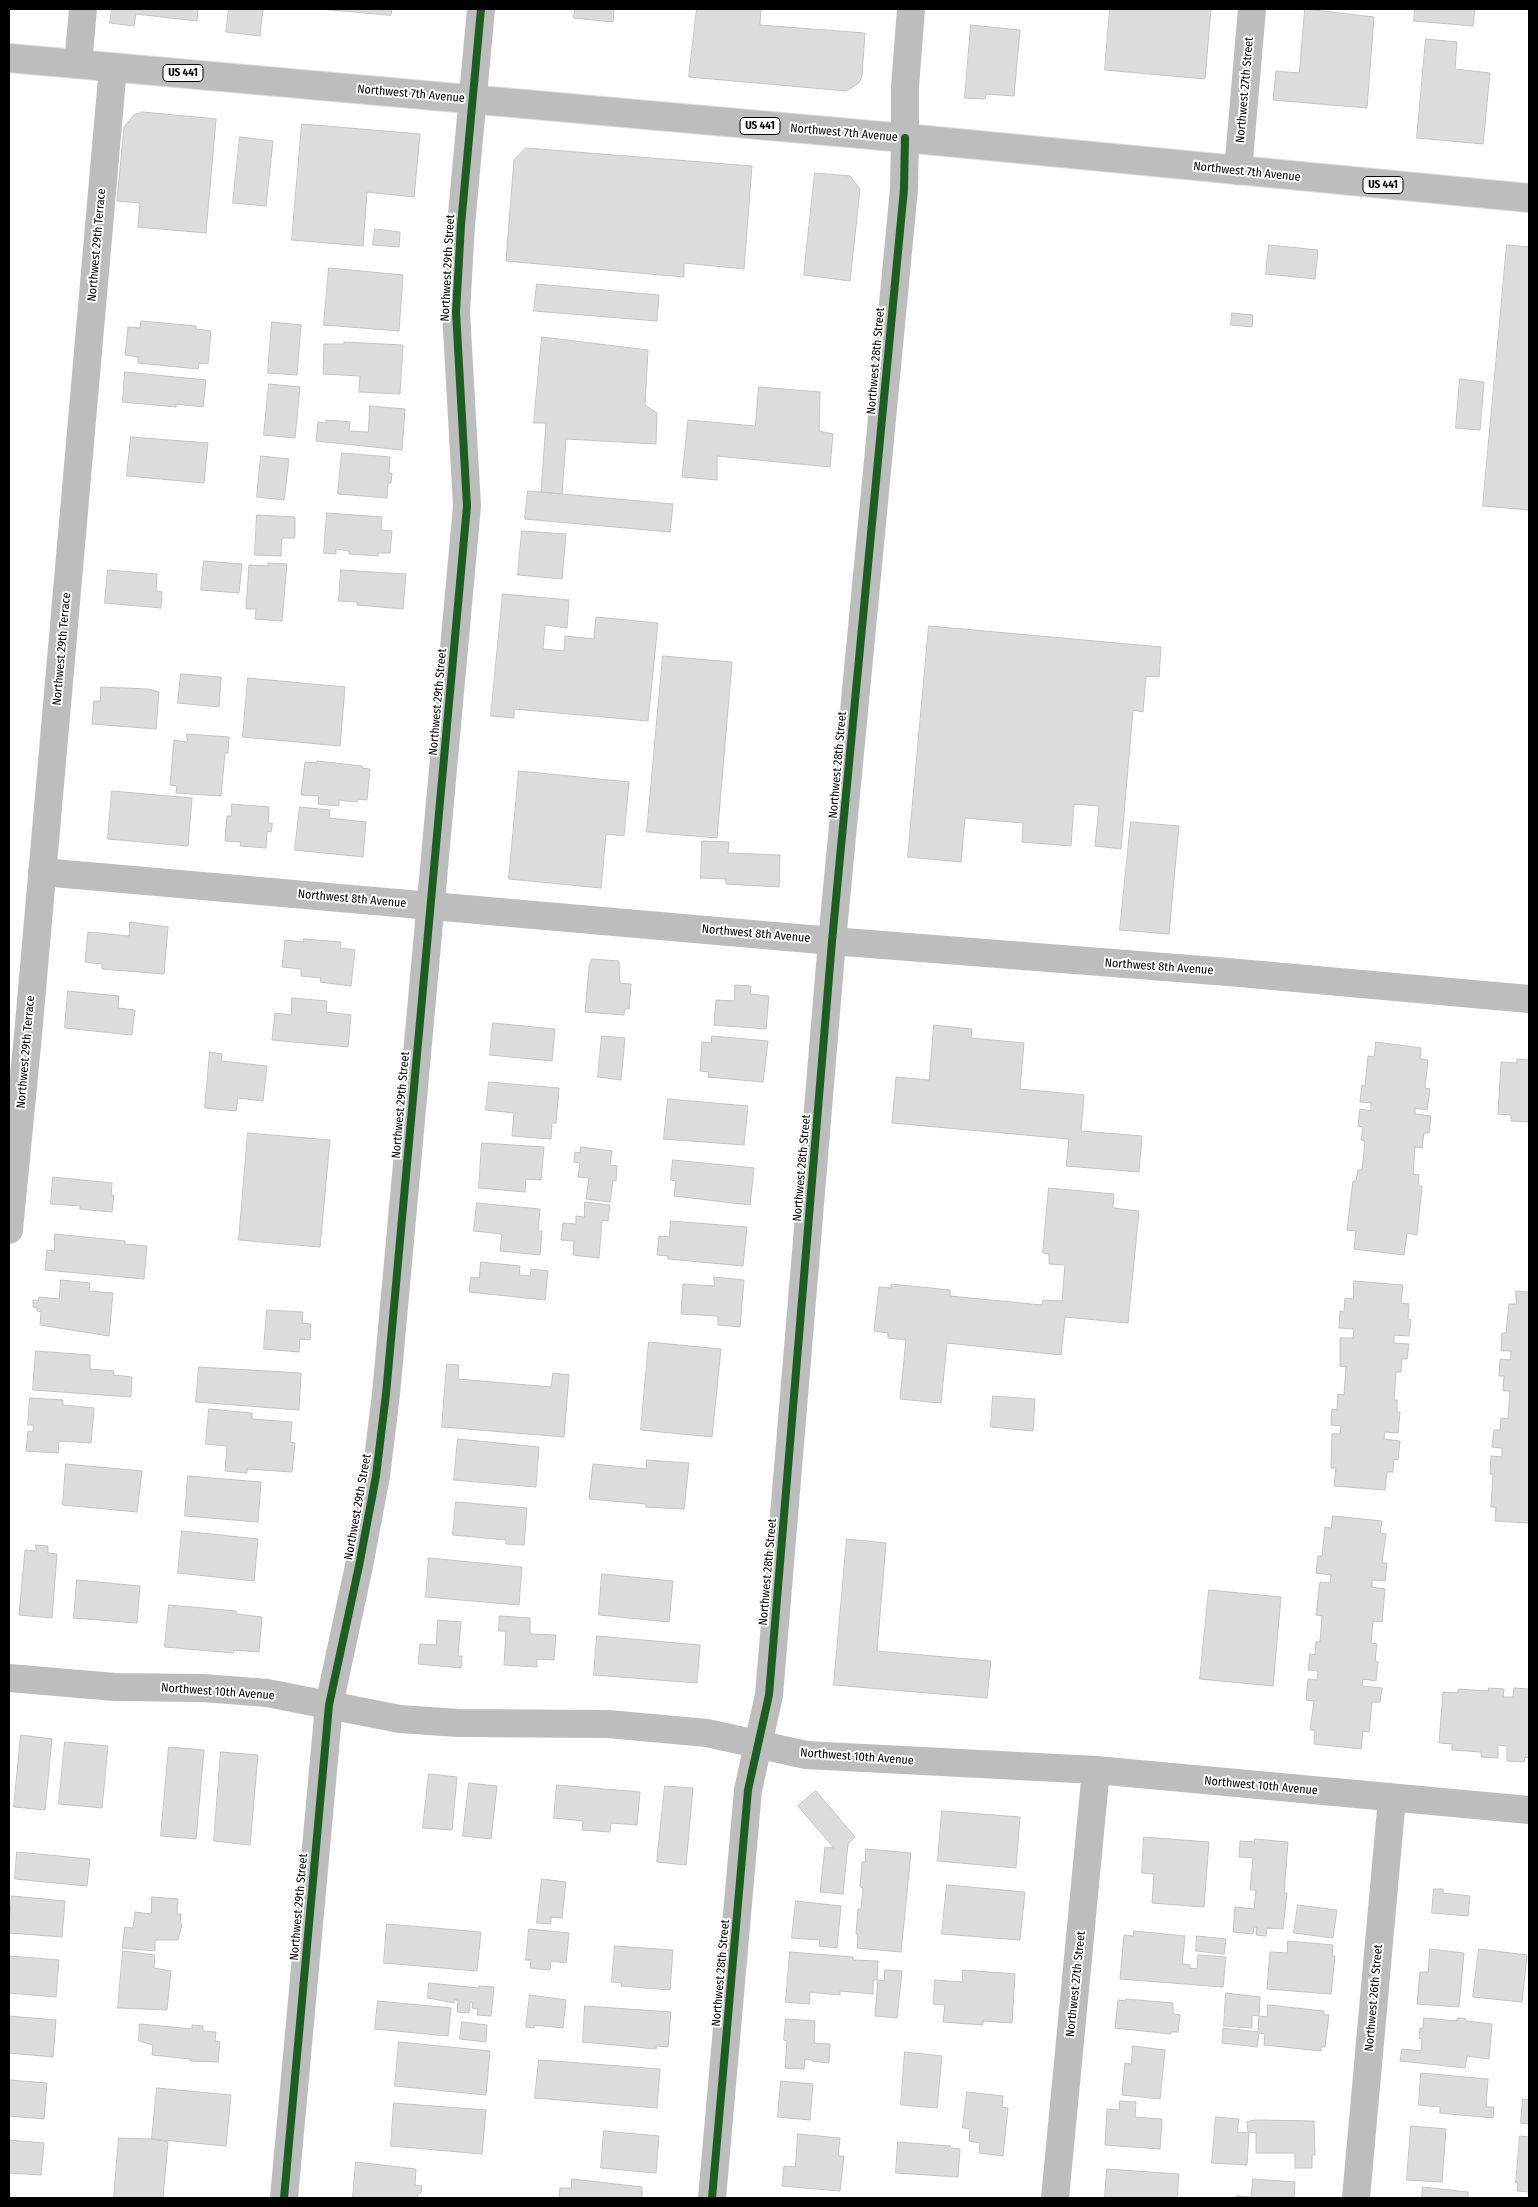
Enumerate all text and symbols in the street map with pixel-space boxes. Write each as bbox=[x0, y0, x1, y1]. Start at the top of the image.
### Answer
street label: Northwest 27th Street bbox=[1233, 36, 1257, 144]
road number: US 441 bbox=[163, 64, 203, 82]
street label: Northwest 7th Avenue bbox=[357, 82, 465, 106]
road number: US 441 bbox=[740, 118, 780, 134]
street label: Northwest 7th Avenue bbox=[790, 121, 898, 145]
street label: Northwest 7th Avenue bbox=[1193, 159, 1301, 185]
road number: US 441 bbox=[1363, 176, 1403, 194]
street label: Northwest 29th Terrace bbox=[85, 188, 109, 302]
street label: Northwest 29th Street bbox=[438, 214, 458, 322]
street label: Northwest 28th Street bbox=[864, 307, 888, 415]
street label: Northwest 29th Terrace bbox=[50, 592, 74, 706]
street label: Northwest 29th Street bbox=[426, 648, 450, 756]
street label: Northwest 28th Street bbox=[826, 711, 850, 819]
street label: Northwest 8th Avenue bbox=[297, 887, 407, 911]
street label: Northwest 8th Avenue bbox=[701, 922, 811, 946]
street label: Northwest 8th Avenue bbox=[1104, 956, 1214, 978]
street label: Northwest 29th Terrace bbox=[14, 995, 38, 1109]
street label: Northwest 29th Street bbox=[389, 1051, 413, 1159]
street label: Northwest 28th Street bbox=[790, 1114, 814, 1222]
street label: Northwest 29th Street bbox=[342, 1453, 374, 1561]
street label: Northwest 28th Street bbox=[756, 1518, 780, 1626]
street label: Northwest 10th Avenue bbox=[161, 1681, 275, 1703]
street label: Northwest 10th Avenue bbox=[800, 1746, 914, 1768]
street label: Northwest 10th Avenue bbox=[1204, 1774, 1318, 1798]
street label: Northwest 29th Street bbox=[287, 1853, 311, 1961]
street label: Northwest 28th Street bbox=[709, 1919, 733, 2027]
street label: Northwest 27th Street bbox=[1063, 1930, 1089, 2038]
street label: Northwest 26th Street bbox=[1362, 1944, 1386, 2052]

